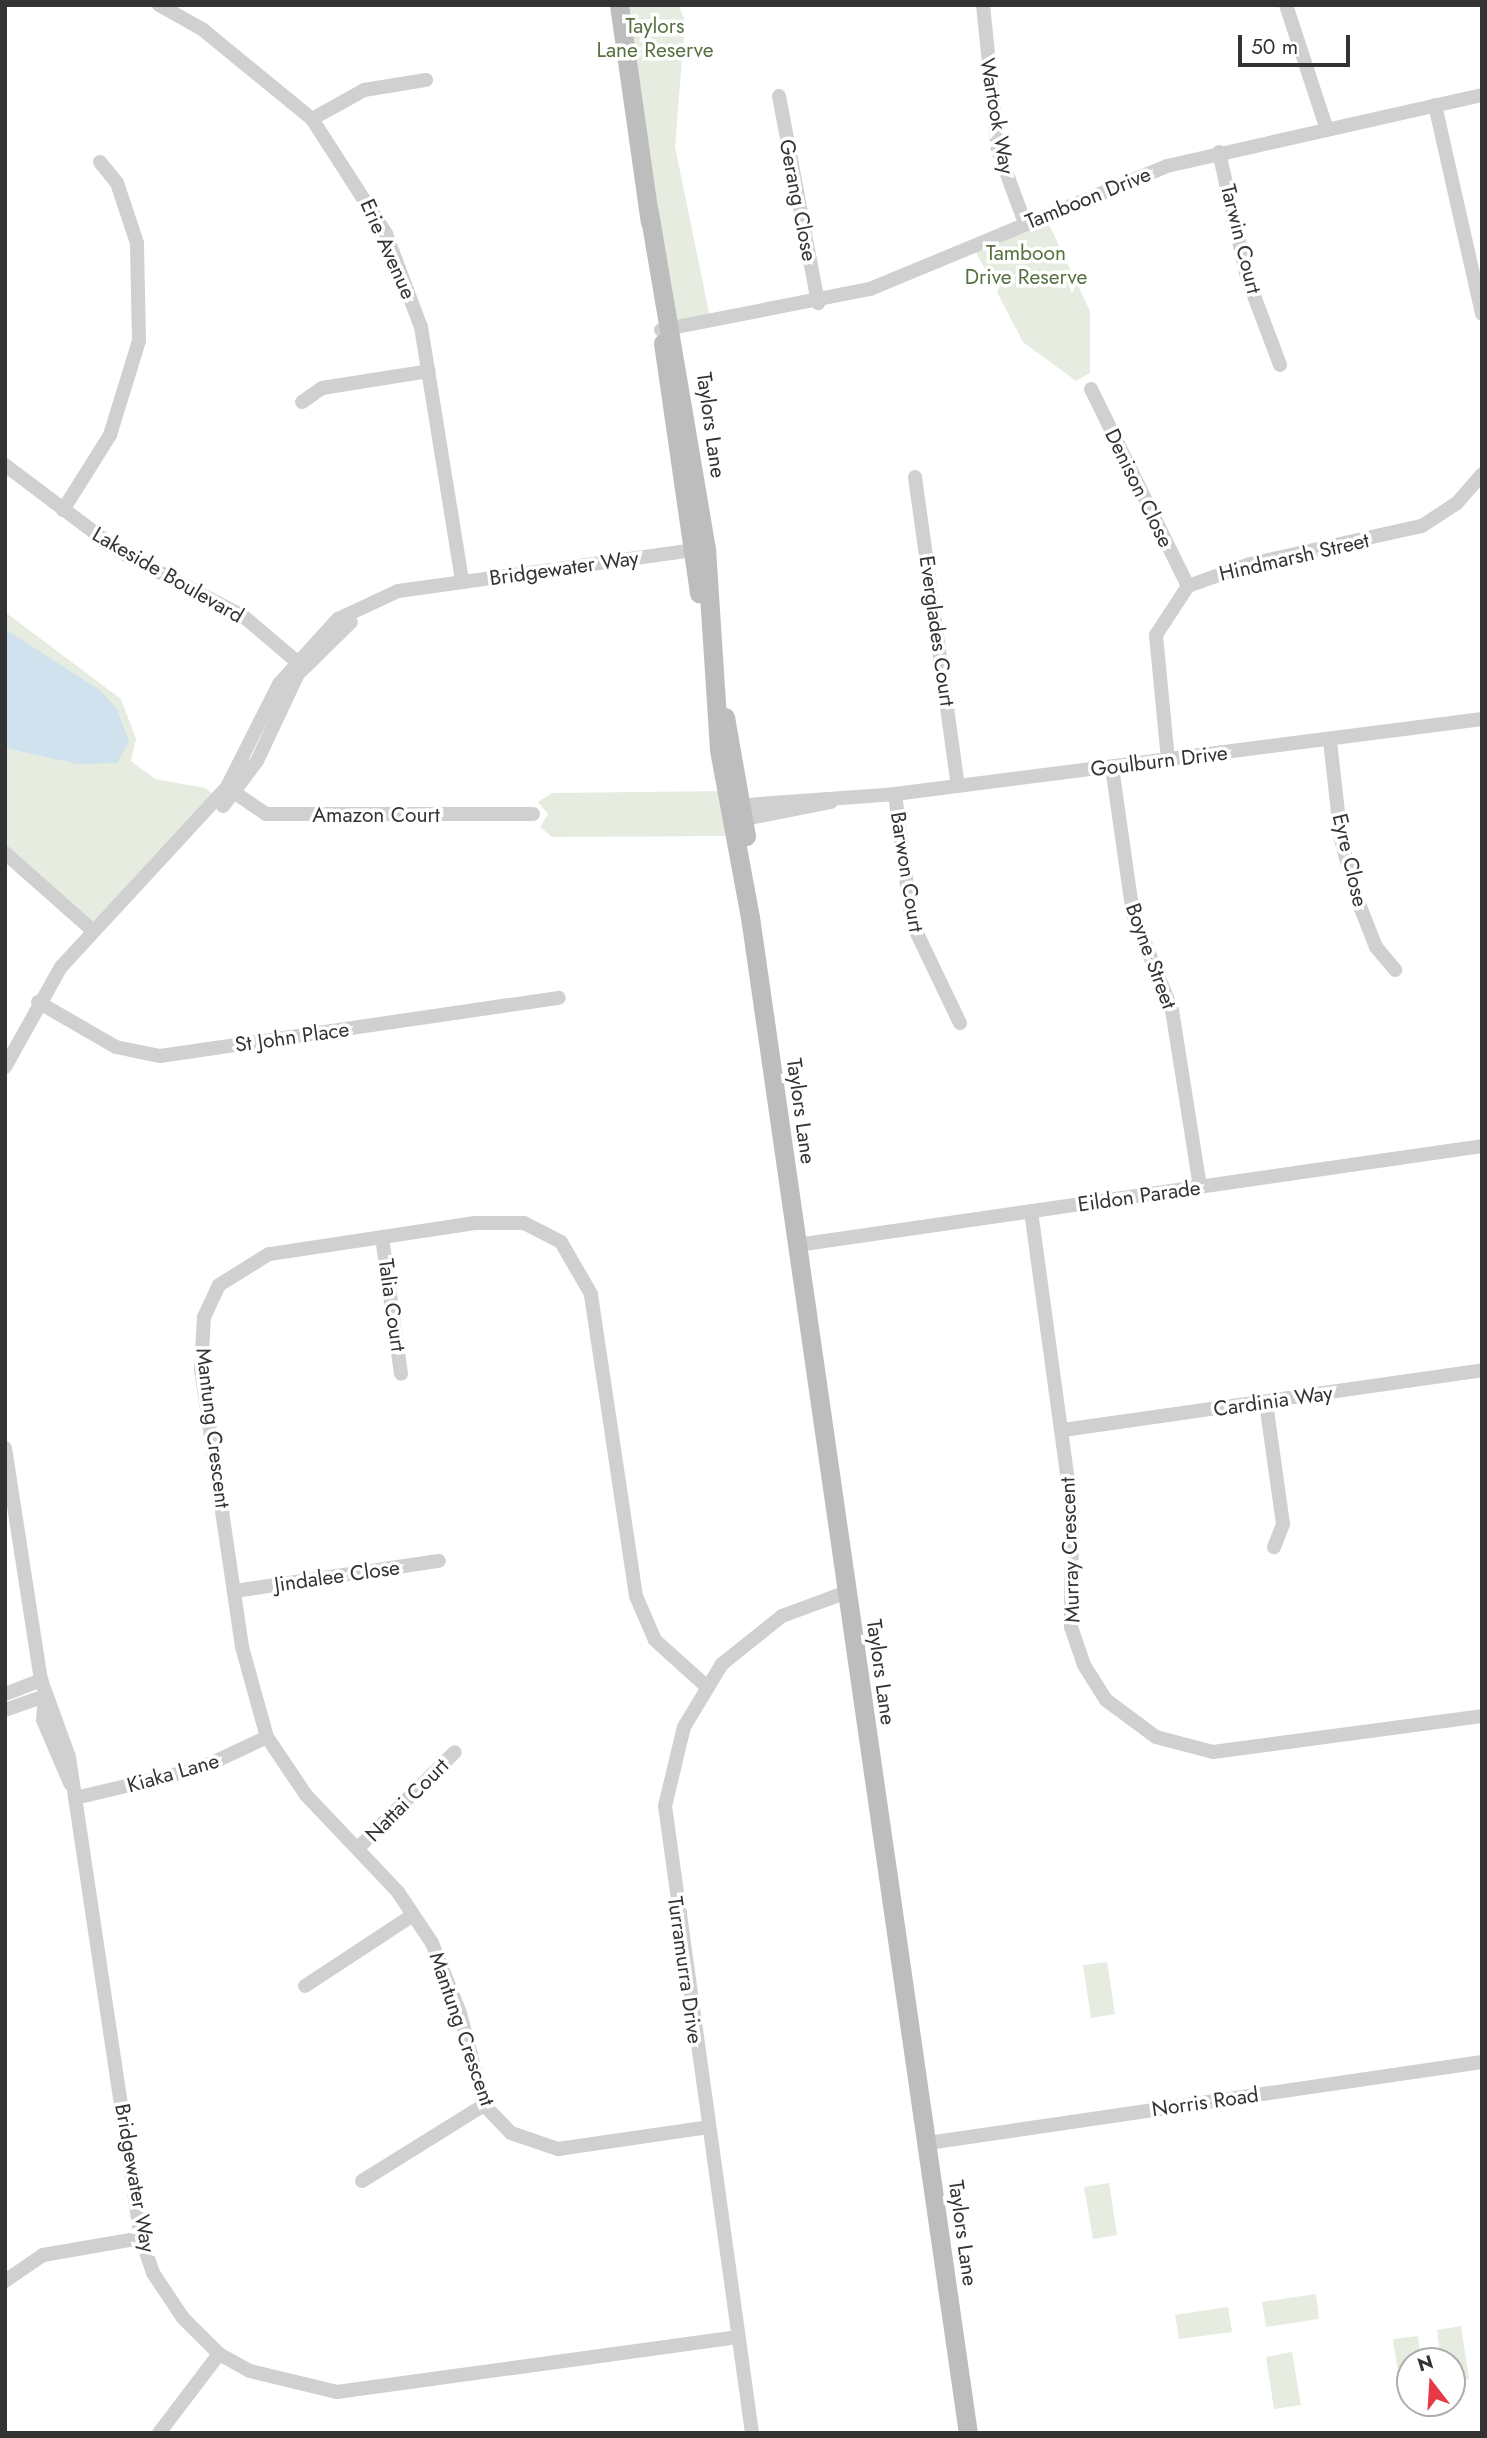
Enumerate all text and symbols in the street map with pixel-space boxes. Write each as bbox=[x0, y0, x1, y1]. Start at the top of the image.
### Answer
park label: Taylors Lane Reserve bbox=[596, 13, 714, 63]
scale bar bbox=[1242, 21, 1354, 65]
text: 50 m bbox=[1251, 32, 1298, 62]
street label: Wartook Way bbox=[974, 56, 1020, 176]
street label: Gerang Close bbox=[774, 137, 822, 263]
street label: Tamboon Drive bbox=[1022, 161, 1154, 235]
street label: Tarwin Court bbox=[1215, 182, 1267, 296]
street label: Erie Avenue bbox=[355, 195, 421, 303]
park label: Tamboon Drive Reserve bbox=[965, 240, 1087, 290]
street label: Taylors Lane bbox=[691, 370, 731, 480]
street label: Denison Close bbox=[1099, 425, 1179, 551]
street label: Lakeside Boulevard bbox=[88, 522, 248, 628]
street label: Hindmarsh Street bbox=[1217, 528, 1371, 586]
street label: Bridgewater Way bbox=[488, 545, 640, 591]
street label: Everglades Court bbox=[914, 554, 960, 708]
street label: Goulburn Drive bbox=[1089, 740, 1229, 782]
street label: Amazon Court bbox=[312, 802, 440, 828]
street label: Barwon Court bbox=[885, 810, 929, 934]
street label: Eyre Close bbox=[1327, 811, 1373, 909]
street label: Boyne Street bbox=[1120, 900, 1182, 1012]
street label: St John Place bbox=[233, 1017, 351, 1057]
street label: Taylors Lane bbox=[781, 1056, 821, 1166]
street label: Eildon Parade bbox=[1076, 1175, 1202, 1217]
street label: Talia Court bbox=[373, 1257, 411, 1353]
street label: Mantung Crescent bbox=[191, 1347, 235, 1509]
street label: Cardinia Way bbox=[1212, 1380, 1334, 1422]
street label: Murray Crescent bbox=[1055, 1477, 1085, 1623]
street label: Jindalee Close bbox=[273, 1555, 401, 1597]
street label: Taylors Lane bbox=[861, 1617, 901, 1727]
street label: Kiaka Lane bbox=[124, 1748, 222, 1798]
street label: Nattai Court bbox=[360, 1753, 454, 1847]
street label: Turramurra Drive bbox=[662, 1895, 708, 2045]
street label: Mantung Crescent bbox=[424, 1949, 500, 2109]
street label: Norris Road bbox=[1150, 2082, 1260, 2122]
street label: Bridgewater Way bbox=[110, 2102, 160, 2254]
street label: Taylors Lane bbox=[943, 2178, 983, 2288]
north arrow bbox=[1396, 2347, 1466, 2417]
text: N bbox=[1414, 2348, 1436, 2378]

